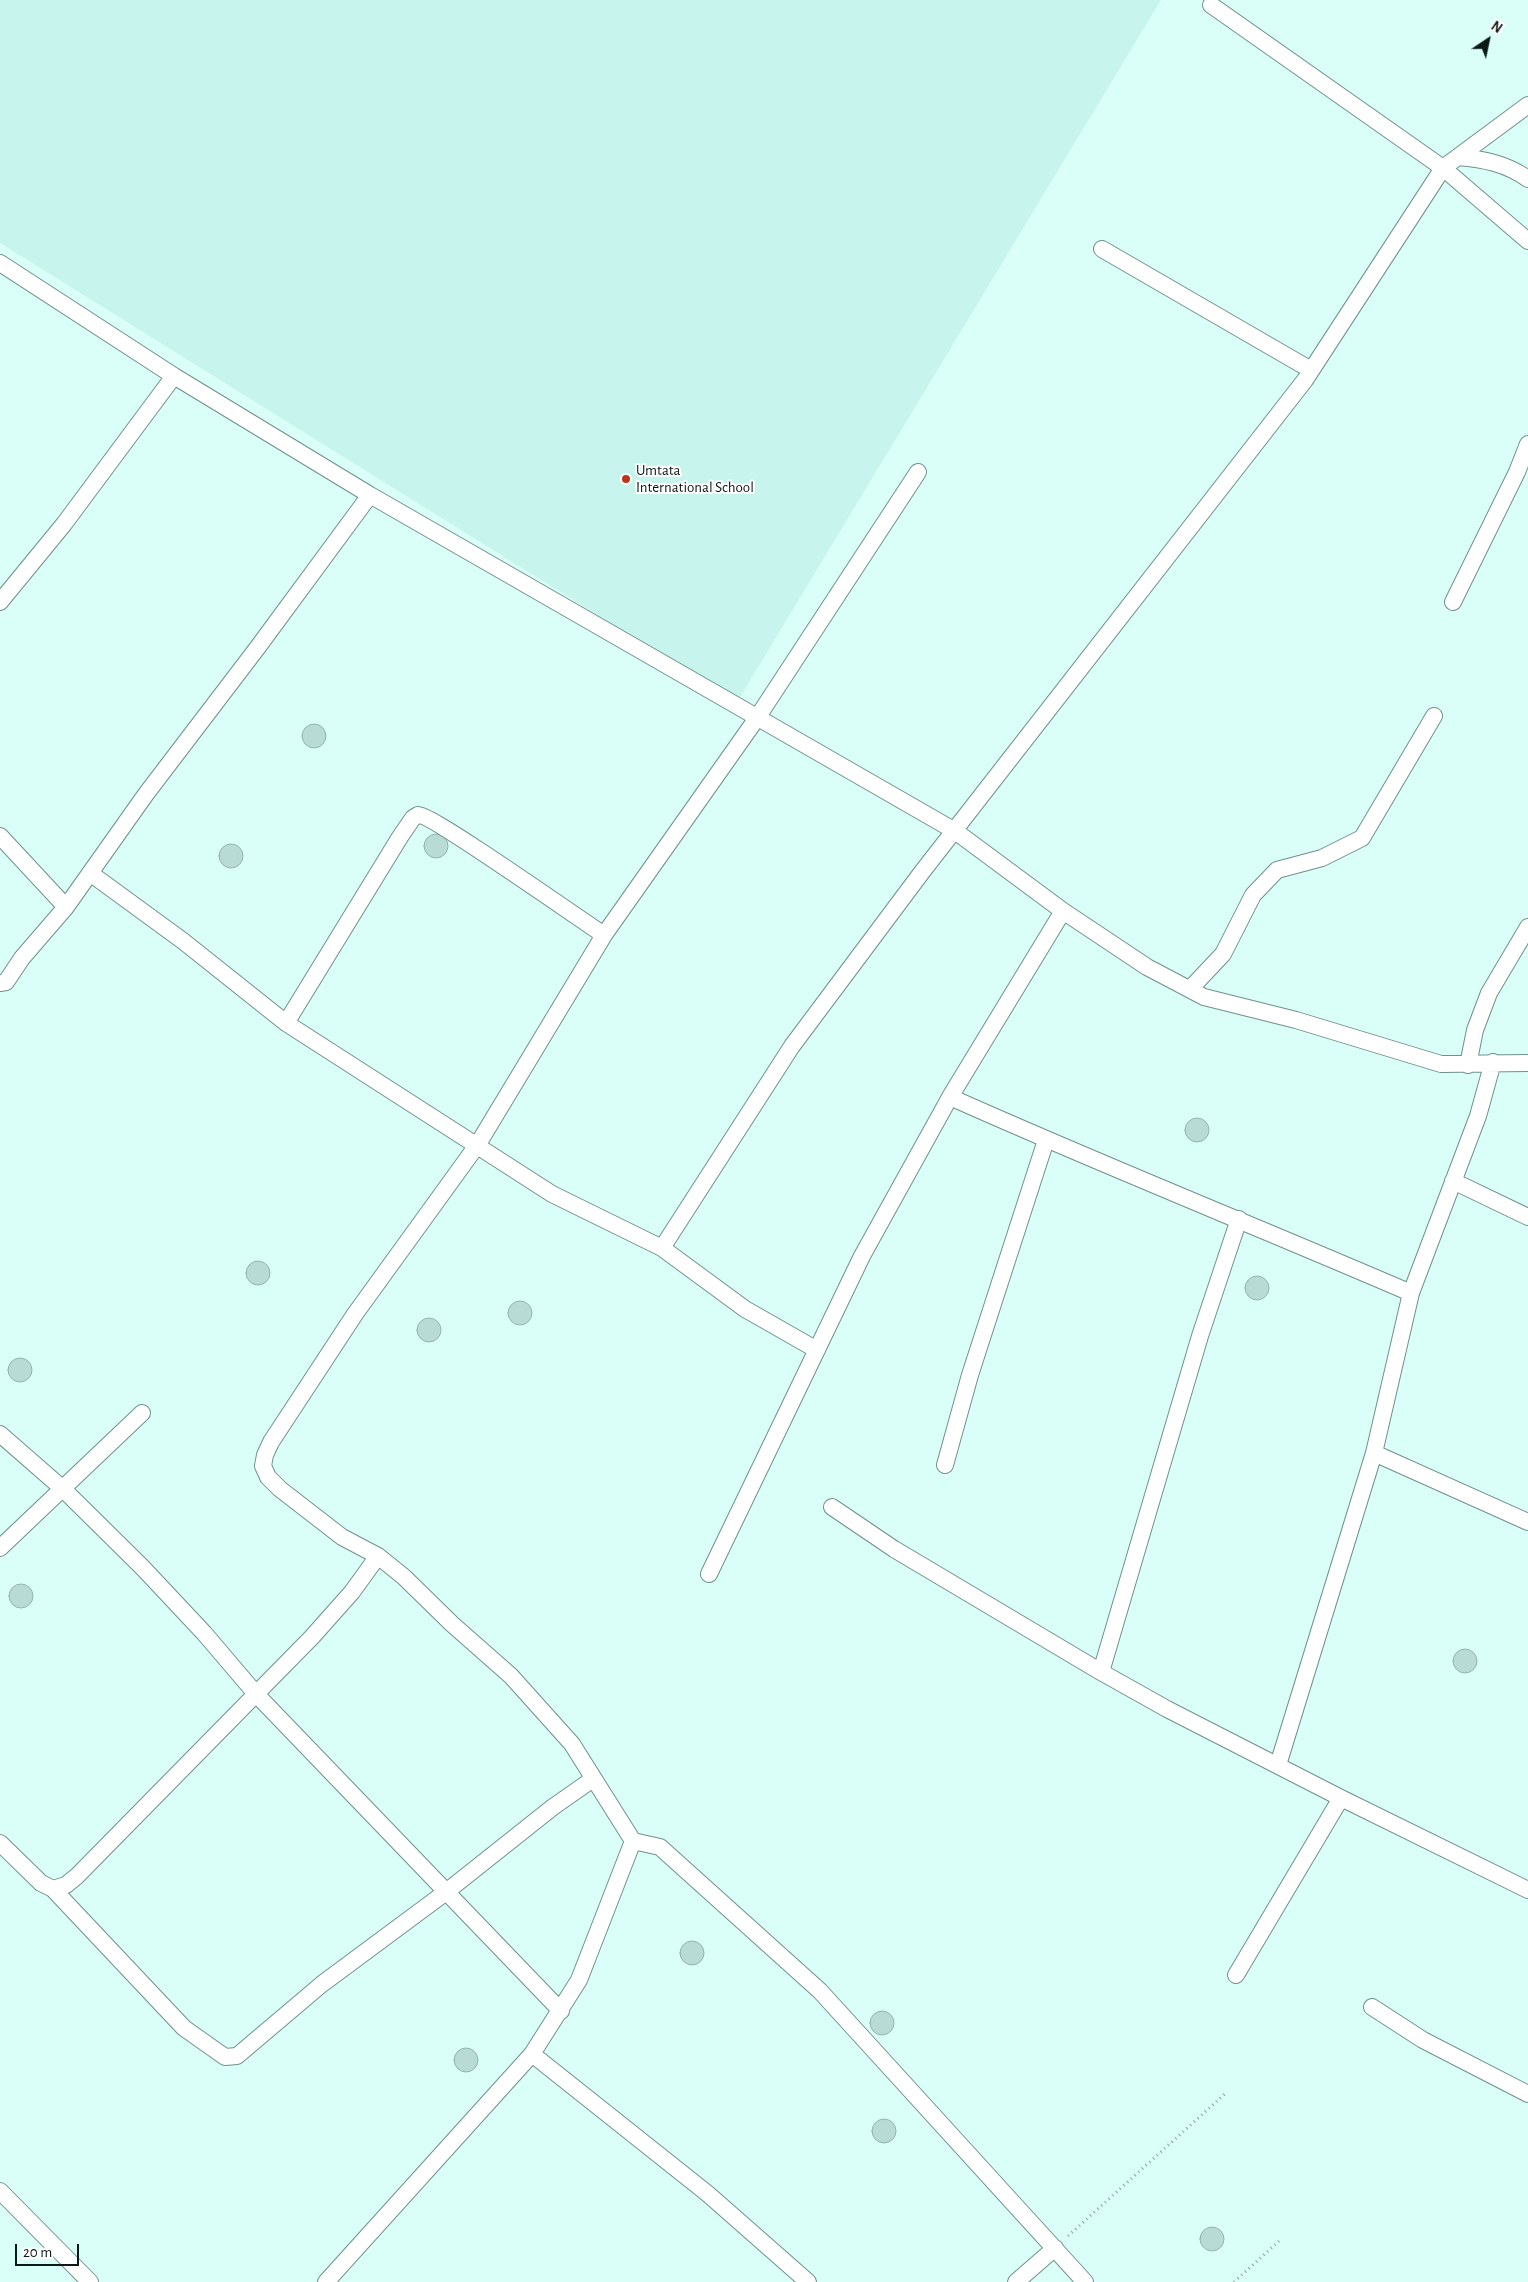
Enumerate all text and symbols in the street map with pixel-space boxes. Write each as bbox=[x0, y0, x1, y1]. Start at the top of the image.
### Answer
north arrow bbox=[1463, 15, 1513, 65]
text: N bbox=[1488, 19, 1504, 36]
place label: Umtata International School bbox=[636, 461, 754, 496]
marker: Umtata International School bbox=[620, 473, 632, 485]
scale bar bbox=[18, 2234, 81, 2266]
text: 20 m bbox=[23, 2245, 52, 2260]

